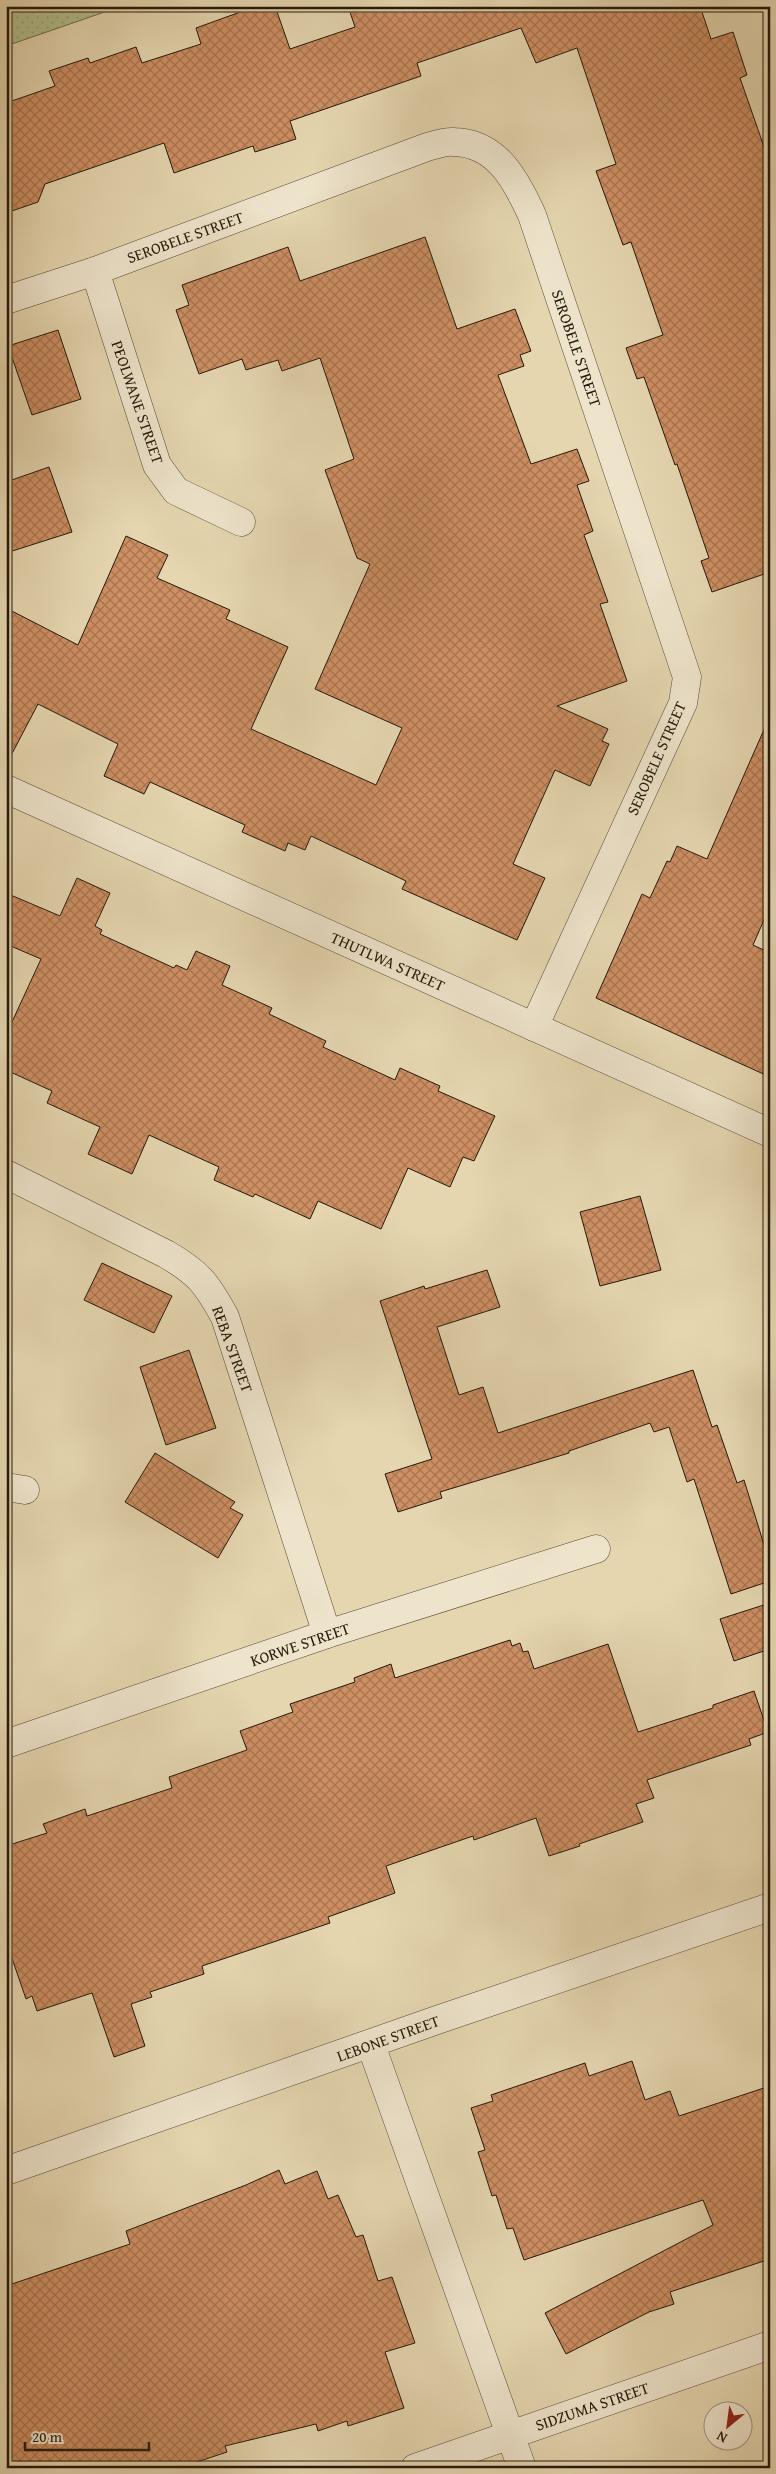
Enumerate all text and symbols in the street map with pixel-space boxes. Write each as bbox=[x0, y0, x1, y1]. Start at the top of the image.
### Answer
street label: SEROBELE STREET bbox=[123, 205, 247, 269]
street label: SEROBELE STREET bbox=[546, 286, 608, 410]
street label: PEOLWANE STREET bbox=[106, 337, 170, 467]
street label: SEROBELE STREET bbox=[620, 697, 692, 819]
street label: THUTLWA STREET bbox=[327, 925, 449, 997]
street label: REBA STREET bbox=[206, 1302, 260, 1396]
street label: KORWE STREET bbox=[247, 1616, 353, 1672]
street label: LEBONE STREET bbox=[333, 2008, 443, 2068]
street label: SIDZUMA STREET bbox=[532, 2375, 652, 2437]
north arrow bbox=[704, 2402, 754, 2452]
scale bar bbox=[25, 2419, 149, 2451]
text: 20 m bbox=[32, 2426, 63, 2447]
text: N bbox=[712, 2426, 731, 2448]

